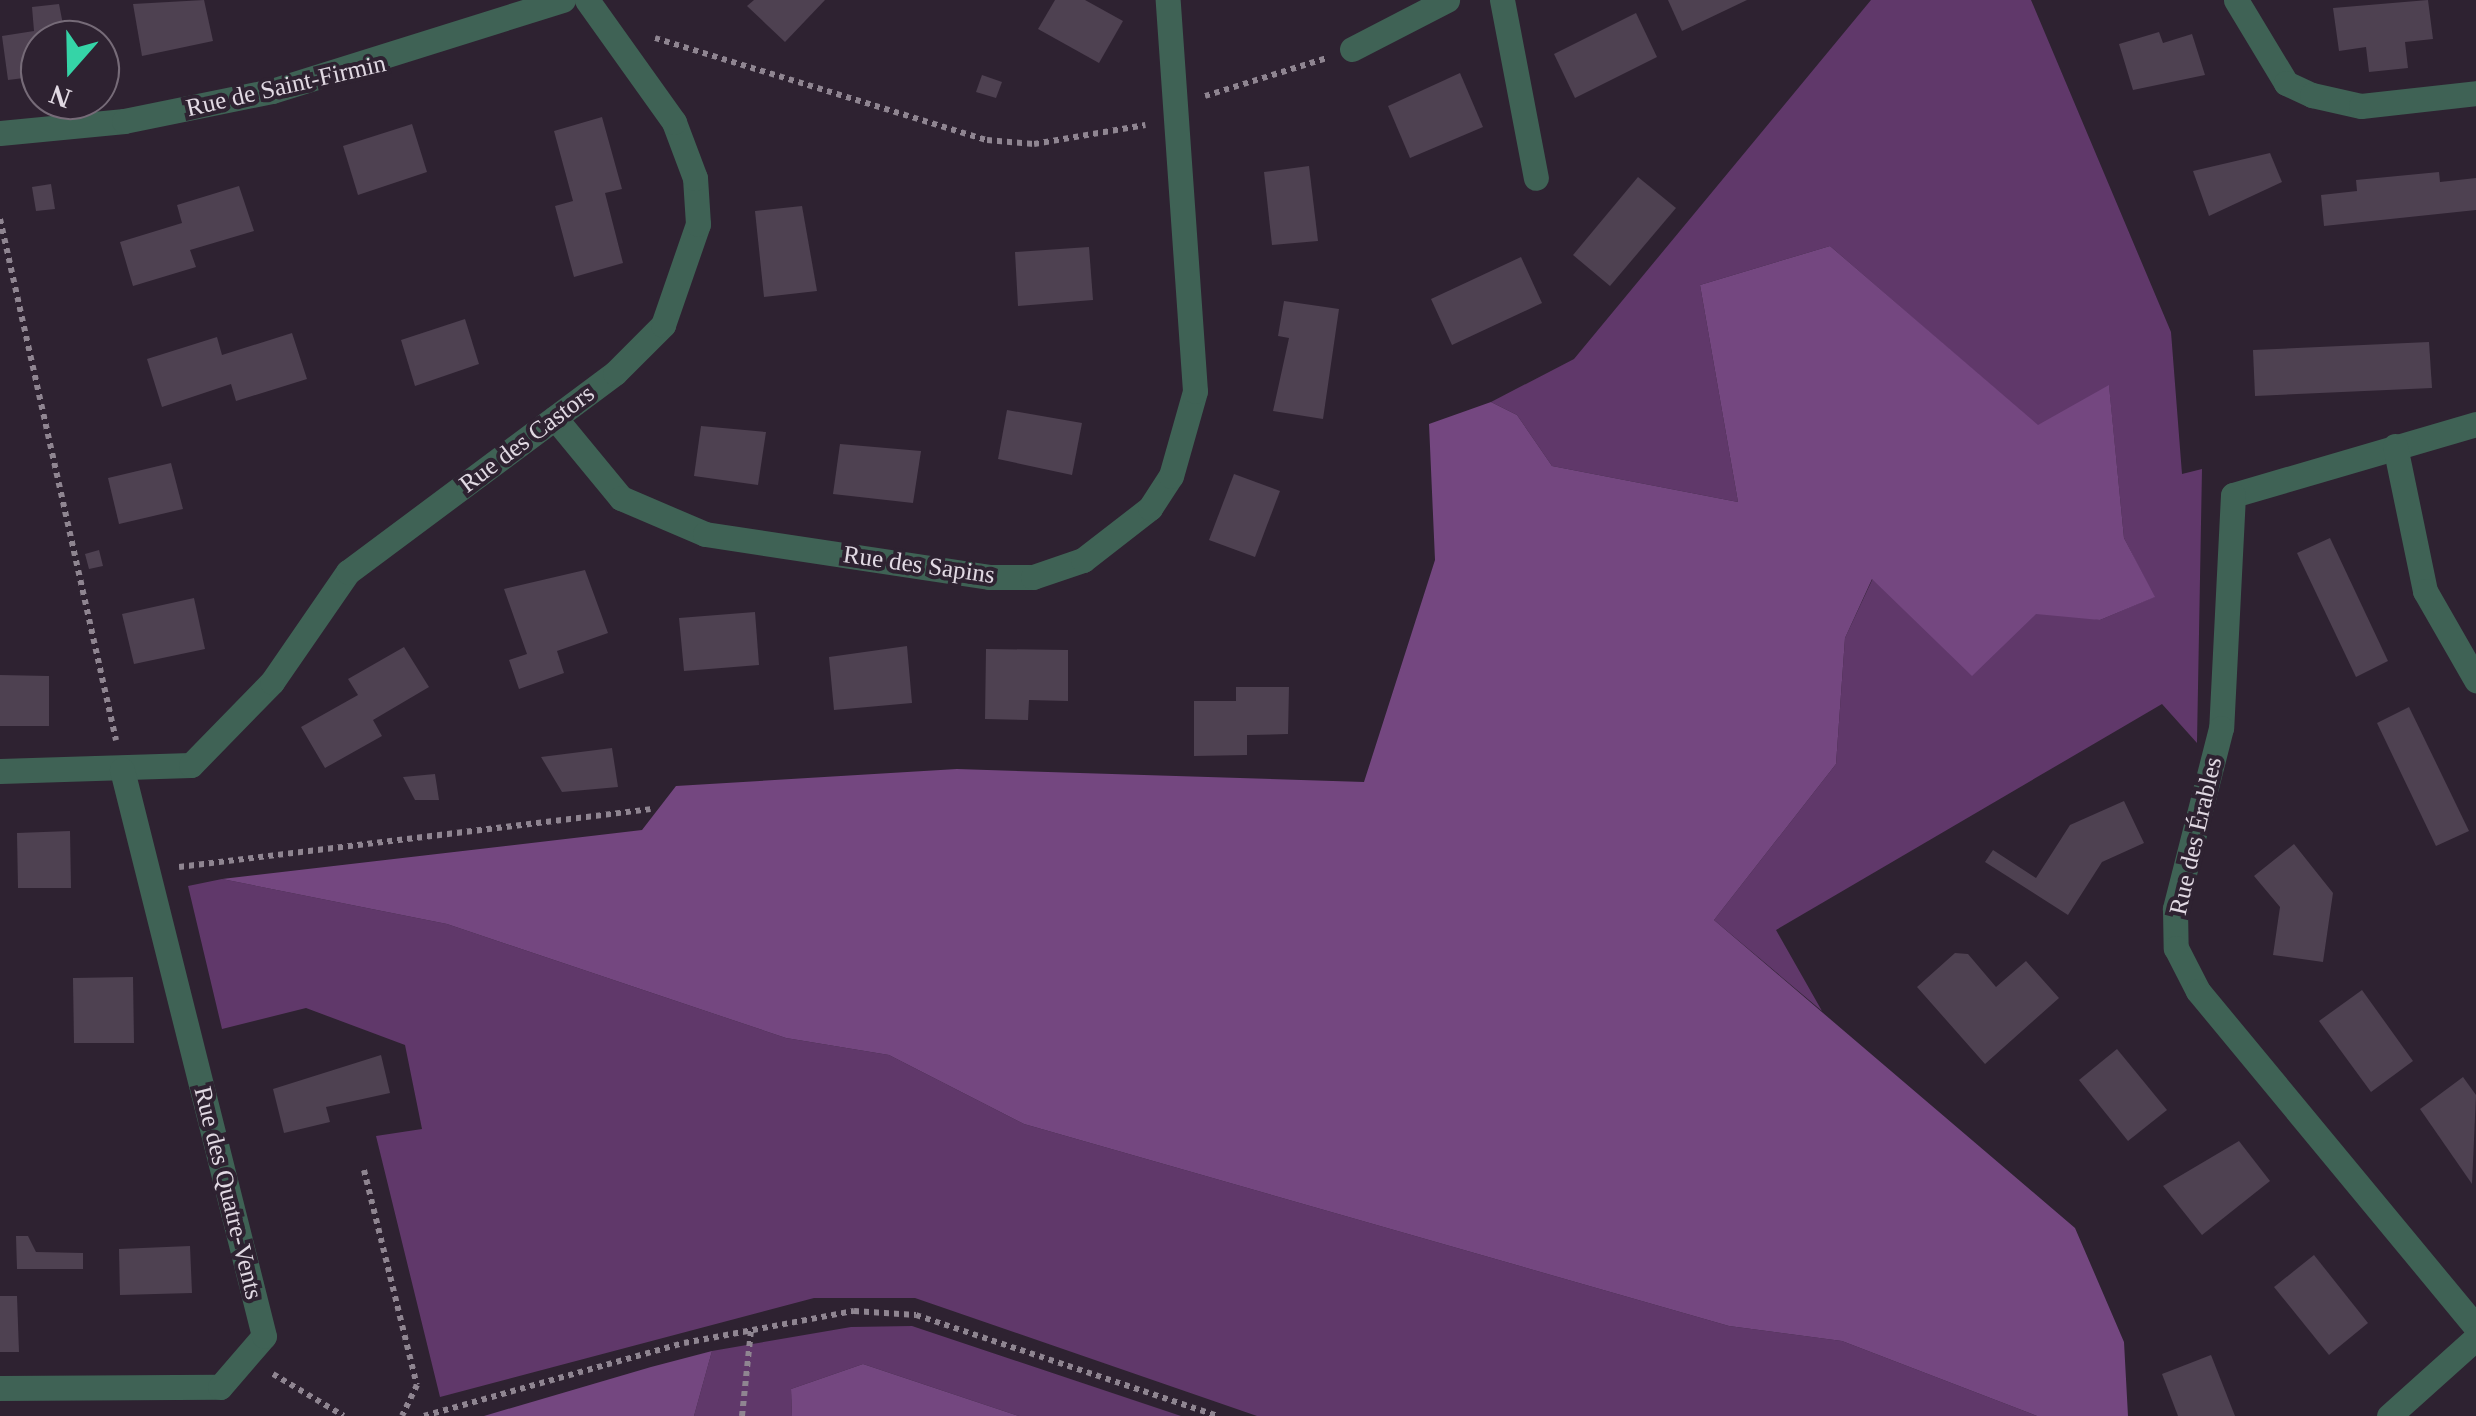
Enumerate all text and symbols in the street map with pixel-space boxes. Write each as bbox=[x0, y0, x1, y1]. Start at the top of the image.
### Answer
north arrow bbox=[20, 20, 120, 120]
street label: Rue de Saint-Firmin bbox=[183, 48, 389, 124]
text: N bbox=[45, 79, 75, 115]
street label: Rue des Castors bbox=[454, 379, 600, 499]
street label: Rue des Sapins bbox=[841, 540, 997, 590]
street label: Rue des Érables bbox=[2163, 754, 2229, 918]
street label: Rue des Quatre-Vents bbox=[187, 1084, 269, 1302]

